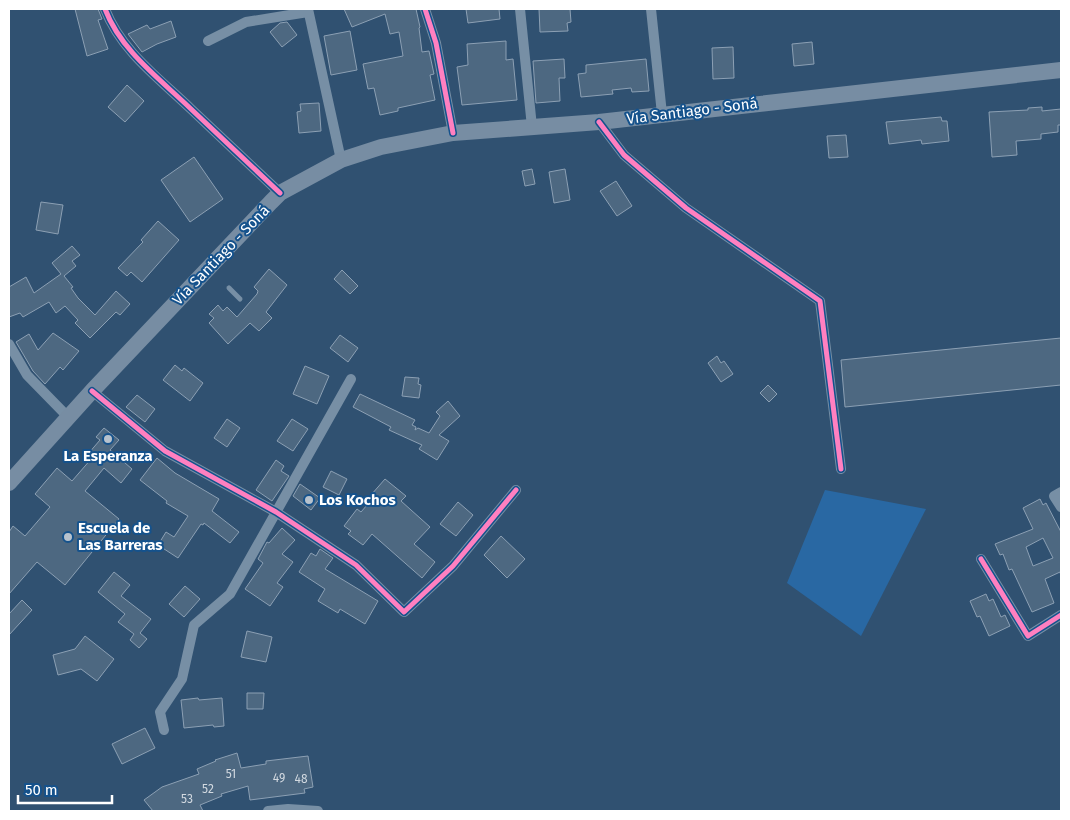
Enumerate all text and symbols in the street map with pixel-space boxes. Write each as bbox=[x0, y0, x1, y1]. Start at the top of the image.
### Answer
street label: Vía Santiago - Soná bbox=[625, 94, 759, 128]
street label: Vía Santiago - Soná bbox=[169, 201, 273, 309]
marker: La Esperanza bbox=[102, 433, 114, 445]
place label: La Esperanza bbox=[64, 447, 152, 465]
place label: Los Kochos bbox=[319, 491, 396, 509]
marker: Los Kochos bbox=[303, 494, 315, 506]
place label: Escuela de Las Barreras bbox=[78, 519, 163, 554]
marker: Escuela de Las Barreras bbox=[62, 531, 74, 543]
house number: 51 bbox=[226, 767, 236, 781]
house number: 49 bbox=[273, 771, 285, 785]
scale bar bbox=[18, 772, 111, 804]
house number: 48 bbox=[295, 772, 308, 786]
text: 50 m bbox=[25, 781, 58, 799]
house number: 52 bbox=[202, 782, 214, 796]
house number: 53 bbox=[181, 792, 193, 806]

